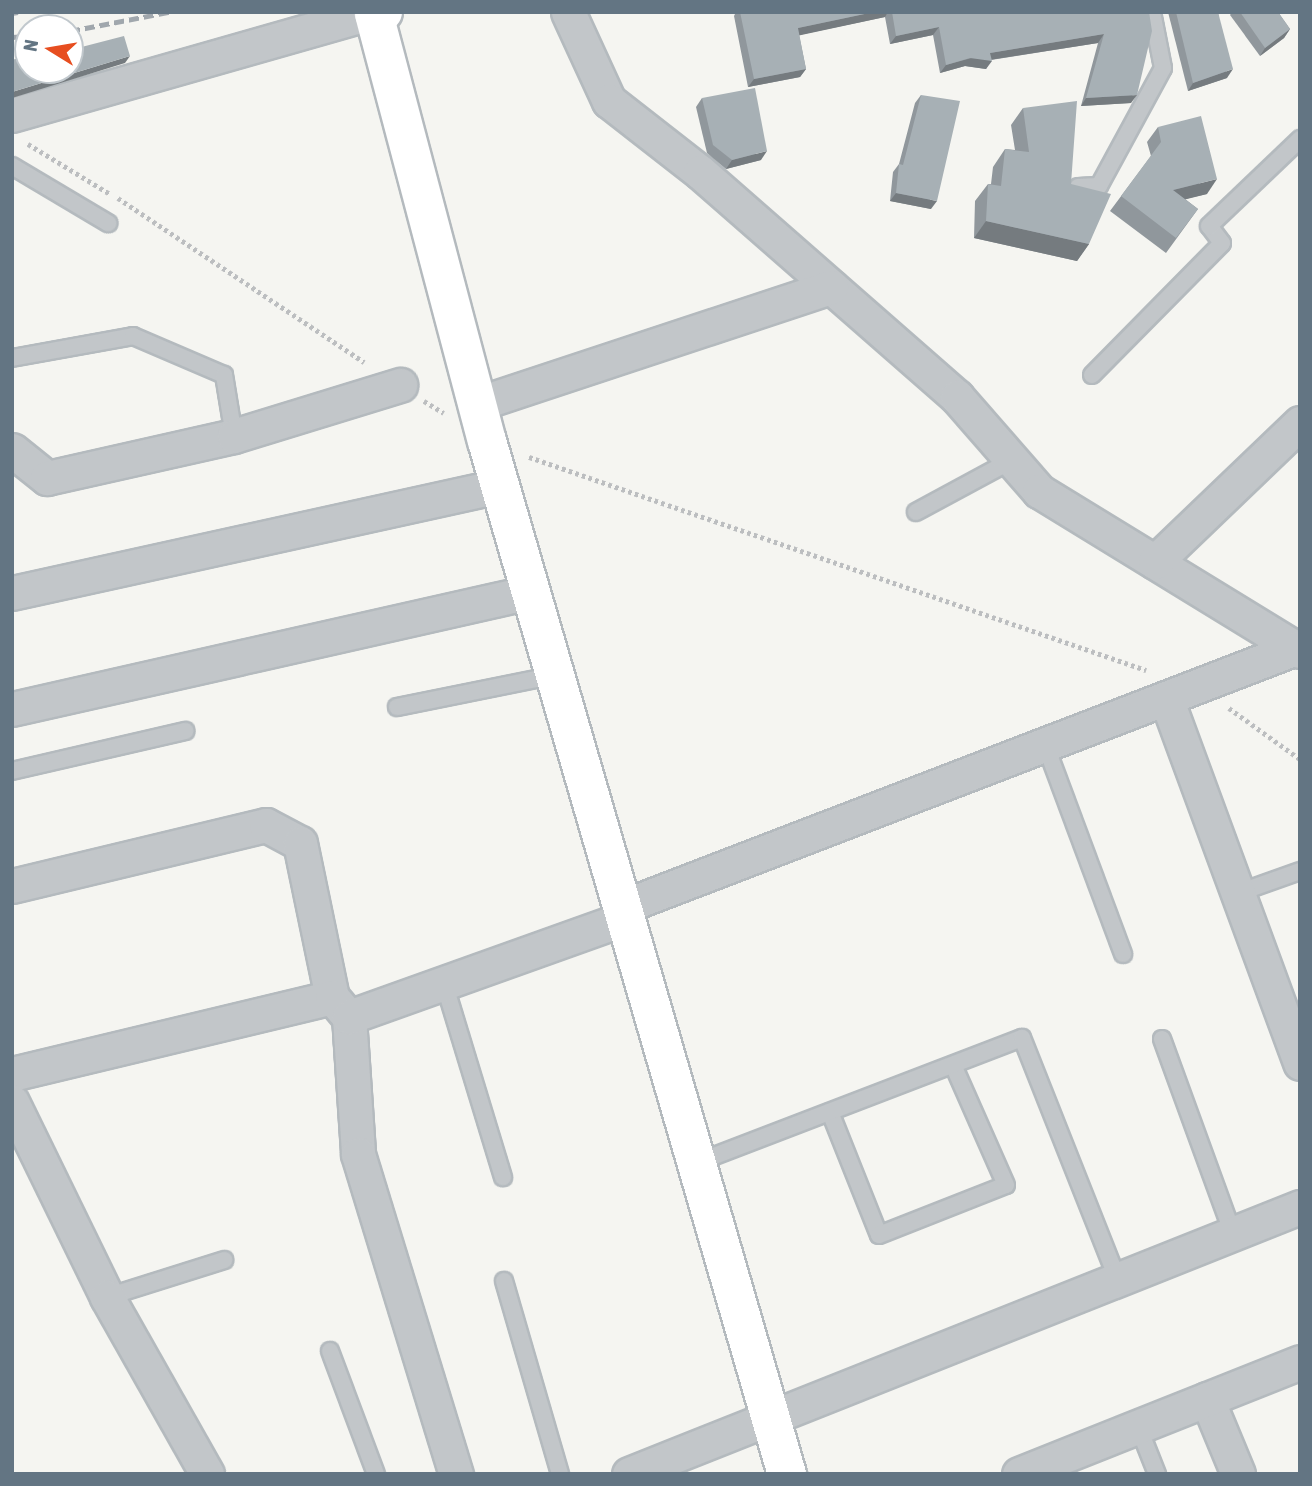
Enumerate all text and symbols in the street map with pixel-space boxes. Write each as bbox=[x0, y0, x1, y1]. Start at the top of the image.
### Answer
north arrow bbox=[14, 14, 84, 84]
text: N bbox=[18, 38, 42, 53]

